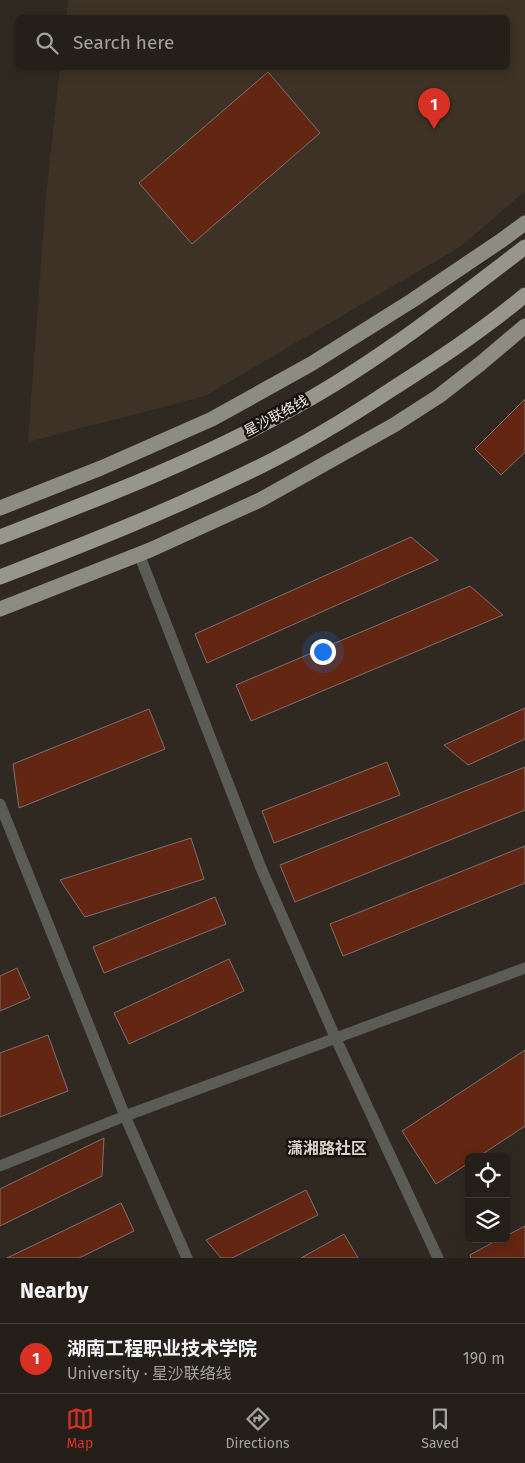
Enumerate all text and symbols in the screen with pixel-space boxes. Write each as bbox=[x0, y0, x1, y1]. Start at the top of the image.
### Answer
search box bbox=[15, 15, 510, 70]
icon: search bbox=[33, 29, 61, 57]
text: Search here bbox=[73, 31, 174, 54]
pin: 1 bbox=[418, 88, 450, 129]
street label: 星沙联络线 bbox=[241, 392, 311, 440]
your location bbox=[310, 639, 336, 665]
district label: 潇湘路社区 bbox=[287, 1139, 367, 1158]
map controls bbox=[465, 1153, 510, 1243]
button: locate bbox=[465, 1153, 510, 1198]
button: layers bbox=[465, 1198, 510, 1243]
text: Nearby bbox=[20, 1278, 88, 1304]
text: 湖南工程职业技术学院 bbox=[67, 1337, 257, 1360]
text: 1 bbox=[32, 1349, 40, 1368]
text: 190 m bbox=[463, 1349, 505, 1368]
text: University · 星沙联络线 bbox=[67, 1364, 232, 1383]
tab: Map bbox=[66, 1405, 94, 1452]
tab: Directions bbox=[225, 1405, 290, 1452]
tab: Saved bbox=[421, 1405, 459, 1452]

